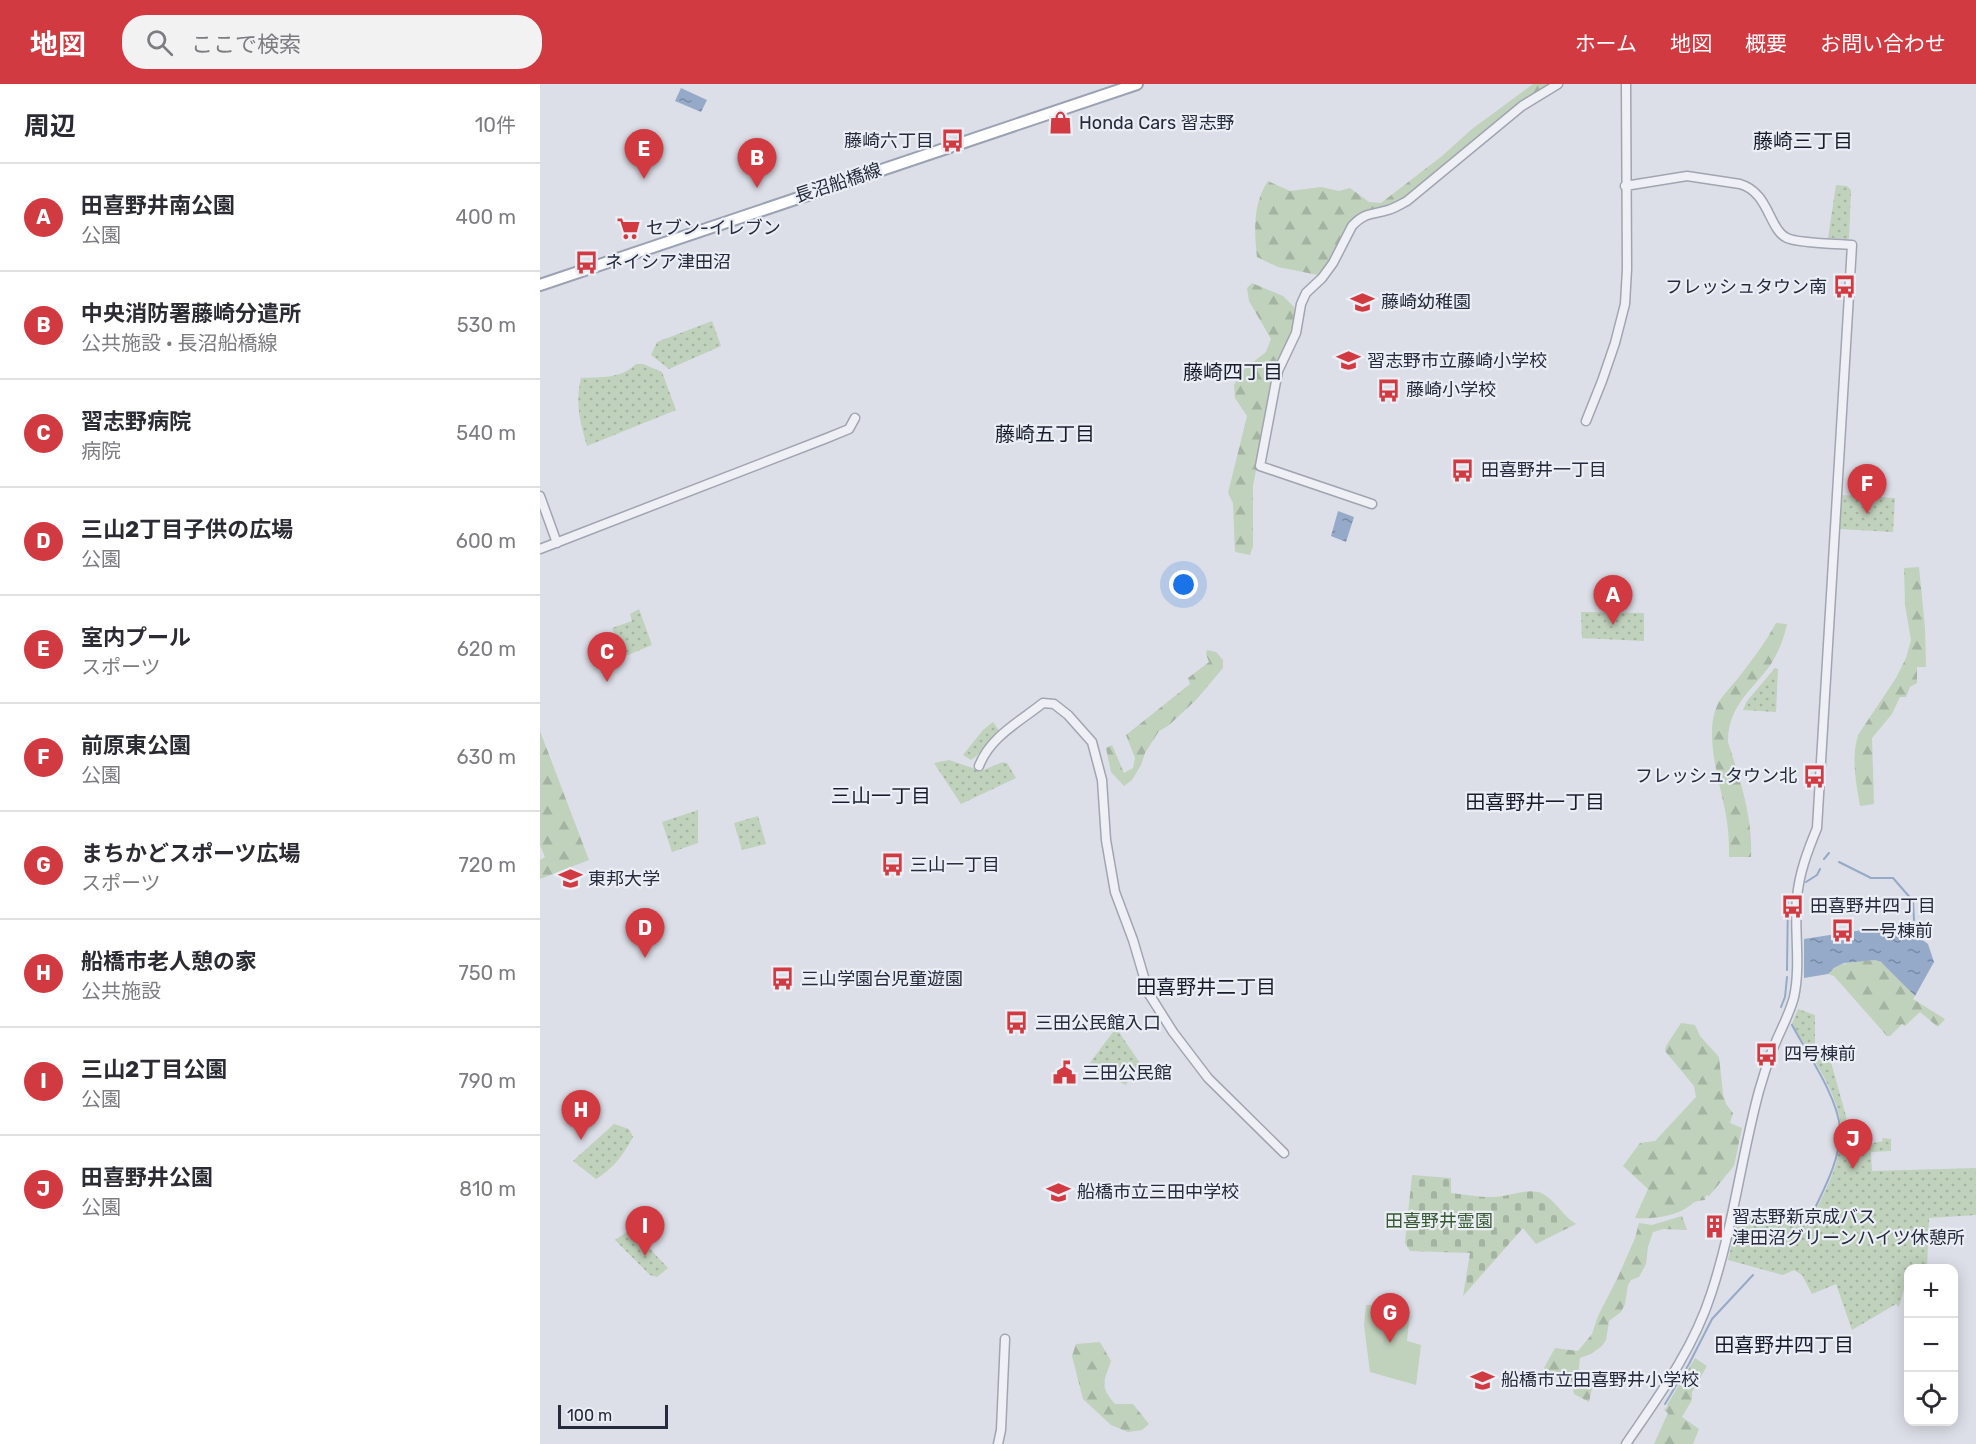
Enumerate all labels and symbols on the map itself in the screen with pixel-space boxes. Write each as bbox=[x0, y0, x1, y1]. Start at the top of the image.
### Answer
shop icon: Honda Cars 習志野 bbox=[1048, 110, 1074, 136]
place label: Honda Cars 習志野 bbox=[1079, 112, 1235, 134]
bus stop icon: 藤崎六丁目 bbox=[939, 128, 965, 154]
district label: 藤崎三丁目 bbox=[1753, 129, 1853, 153]
pin: E bbox=[624, 130, 664, 179]
place label: 藤崎六丁目 bbox=[844, 130, 934, 152]
pin: B bbox=[738, 138, 776, 188]
street label: 長沼船橋線 bbox=[792, 159, 884, 207]
supermarket icon: セブン-イレブン bbox=[615, 215, 641, 241]
place label: セブン-イレブン bbox=[646, 217, 781, 239]
bus stop icon: ネイシア津田沼 bbox=[574, 249, 600, 275]
place label: ネイシア津田沼 bbox=[605, 251, 731, 273]
bus stop icon: フレッシュタウン南 bbox=[1832, 274, 1858, 300]
place label: フレッシュタウン南 bbox=[1665, 276, 1827, 298]
school or university icon: 藤崎幼稚園 bbox=[1350, 289, 1376, 315]
place label: 藤崎幼稚園 bbox=[1381, 291, 1471, 313]
school or university icon: 習志野市立藤崎小学校 bbox=[1336, 348, 1362, 374]
place label: 習志野市立藤崎小学校 bbox=[1367, 350, 1547, 372]
district label: 藤崎四丁目 bbox=[1183, 360, 1283, 384]
bus stop icon: 藤崎小学校 bbox=[1375, 377, 1401, 403]
place label: 藤崎小学校 bbox=[1406, 379, 1496, 401]
district label: 藤崎五丁目 bbox=[995, 422, 1095, 446]
bus stop icon: 田喜野井一丁目 bbox=[1450, 457, 1476, 483]
place label: 田喜野井一丁目 bbox=[1481, 459, 1607, 481]
pin: F bbox=[1848, 464, 1886, 514]
your location bbox=[1169, 570, 1198, 599]
pin: A bbox=[1594, 576, 1632, 625]
pin: C bbox=[588, 632, 626, 682]
bus stop icon: フレッシュタウン北 bbox=[1802, 763, 1828, 789]
place label: フレッシュタウン北 bbox=[1635, 765, 1797, 787]
district label: 三山一丁目 bbox=[831, 784, 931, 808]
district label: 田喜野井一丁目 bbox=[1465, 790, 1605, 814]
bus stop icon: 三山一丁目 bbox=[879, 852, 905, 878]
place label: 三山一丁目 bbox=[910, 854, 1000, 876]
school or university icon: 東邦大学 bbox=[557, 866, 583, 892]
place label: 東邦大学 bbox=[588, 868, 660, 890]
bus stop icon: 田喜野井四丁目 bbox=[1779, 893, 1805, 919]
place label: 田喜野井四丁目 bbox=[1810, 895, 1936, 917]
pin: D bbox=[626, 908, 664, 958]
bus stop icon: 一号棟前 bbox=[1830, 918, 1856, 944]
place label: 一号棟前 bbox=[1861, 920, 1933, 942]
bus stop icon: 三山学園台児童遊園 bbox=[770, 966, 796, 992]
place label: 三山学園台児童遊園 bbox=[801, 968, 963, 990]
district label: 田喜野井二丁目 bbox=[1136, 975, 1276, 999]
bus stop icon: 三田公民館入口 bbox=[1004, 1010, 1030, 1036]
place label: 三田公民館入口 bbox=[1035, 1012, 1161, 1034]
bus stop icon: 四号棟前 bbox=[1753, 1041, 1779, 1067]
place label: 四号棟前 bbox=[1784, 1043, 1856, 1065]
public building icon: 三田公民館 bbox=[1051, 1060, 1077, 1086]
place label: 三田公民館 bbox=[1082, 1062, 1172, 1084]
pin: H bbox=[562, 1090, 600, 1140]
pin: J bbox=[1834, 1120, 1872, 1169]
school or university icon: 船橋市立三田中学校 bbox=[1046, 1179, 1072, 1205]
place label: 船橋市立三田中学校 bbox=[1077, 1181, 1239, 1203]
pin: I bbox=[626, 1206, 664, 1256]
place label: 習志野新京成バス 津田沼グリーンハイツ休憩所 bbox=[1732, 1206, 1965, 1249]
park label: 田喜野井霊園 bbox=[1385, 1210, 1493, 1232]
building icon: 習志野新京成バス 津田沼グリーンハイツ休憩所 bbox=[1701, 1214, 1727, 1240]
pin: G bbox=[1370, 1294, 1410, 1343]
district label: 田喜野井四丁目 bbox=[1714, 1333, 1854, 1357]
school or university icon: 船橋市立田喜野井小学校 bbox=[1470, 1367, 1496, 1393]
place label: 船橋市立田喜野井小学校 bbox=[1501, 1369, 1699, 1391]
scale bar bbox=[558, 1402, 668, 1430]

